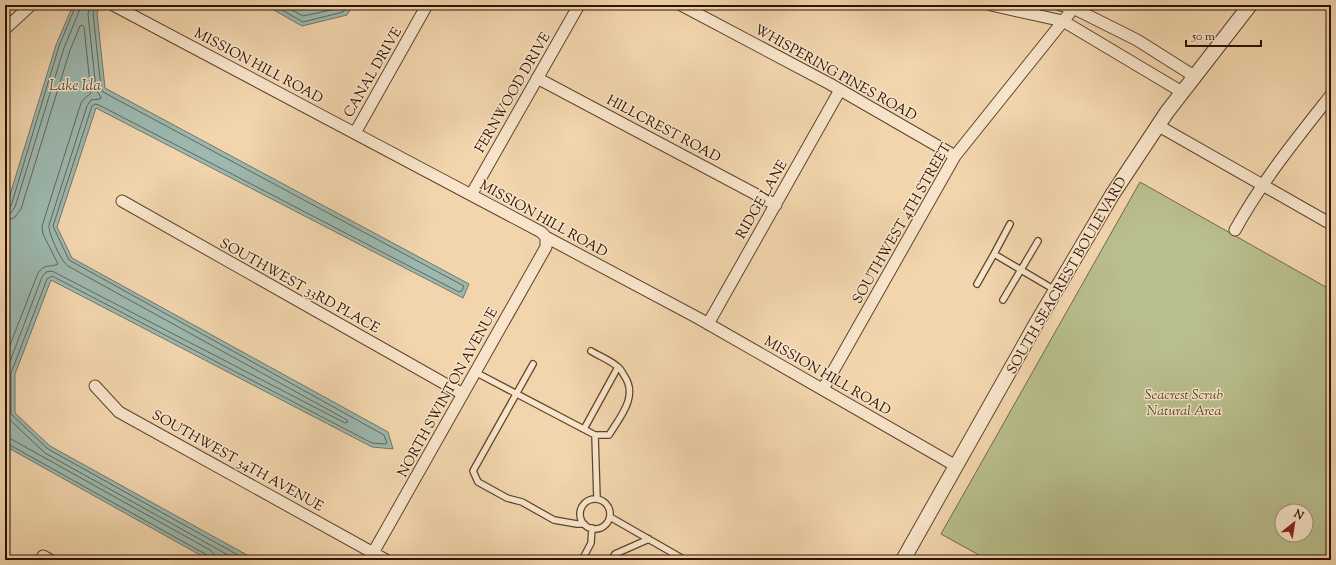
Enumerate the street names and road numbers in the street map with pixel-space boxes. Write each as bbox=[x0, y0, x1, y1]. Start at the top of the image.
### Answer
street label: WHISPERING PINES ROAD bbox=[750, 21, 920, 127]
street label: MISSION HILL ROAD bbox=[190, 24, 326, 109]
street label: CANAL DRIVE bbox=[340, 24, 408, 122]
street label: FERNWOOD DRIVE bbox=[471, 29, 557, 157]
street label: HILLCREST ROAD bbox=[602, 91, 724, 168]
street label: SOUTHWEST 4TH STREET bbox=[848, 140, 957, 308]
street label: RIDGE LANE bbox=[732, 156, 794, 243]
street label: SOUTH SEACREST BOULEVARD bbox=[1003, 174, 1133, 378]
street label: MISSION HILL ROAD bbox=[475, 176, 611, 263]
street label: SOUTHWEST 33RD PLACE bbox=[215, 234, 383, 339]
street label: NORTH SWINTON AVENUE bbox=[394, 304, 504, 481]
street label: MISSION HILL ROAD bbox=[760, 332, 894, 421]
street label: SOUTHWEST 34TH AVENUE bbox=[148, 406, 327, 518]

